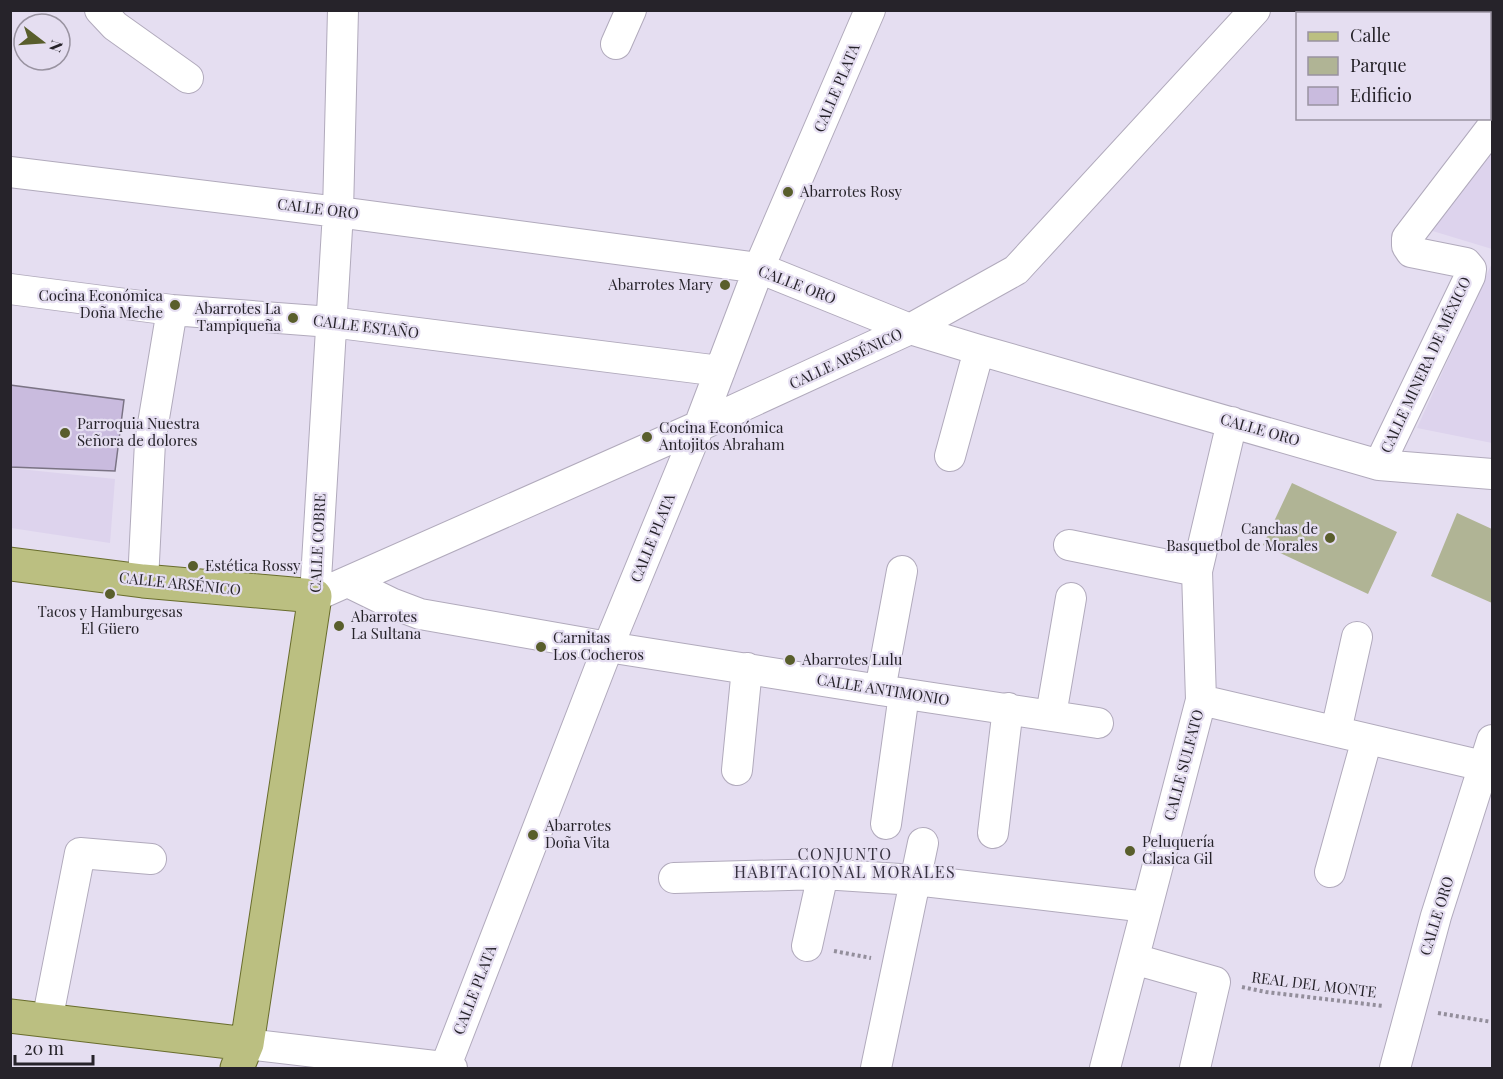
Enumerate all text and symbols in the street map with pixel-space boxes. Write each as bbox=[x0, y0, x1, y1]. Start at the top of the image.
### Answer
north arrow bbox=[12, 12, 72, 72]
legend bbox=[1296, 12, 1491, 120]
text: Calle bbox=[1350, 23, 1391, 47]
text: N bbox=[45, 38, 69, 56]
street label: CALLE PLATA bbox=[808, 40, 864, 135]
text: Parque bbox=[1350, 53, 1407, 77]
text: Edificio bbox=[1350, 83, 1412, 107]
place label: Abarrotes Rosy bbox=[799, 181, 903, 201]
marker: Abarrotes Rosy bbox=[781, 185, 795, 199]
street label: CALLE ORO bbox=[276, 193, 360, 223]
street label: CALLE ORO bbox=[756, 260, 839, 308]
street label: CALLE MINERA DE MÉXICO bbox=[1375, 273, 1475, 456]
place label: Abarrotes Mary bbox=[607, 274, 713, 294]
marker: Abarrotes Mary bbox=[718, 278, 732, 292]
place label: Cocina Económica Doña Meche bbox=[38, 285, 164, 322]
marker: Cocina Económica Doña Meche bbox=[168, 298, 182, 312]
place label: Abarrotes La Tampiqueña bbox=[194, 298, 282, 335]
street label: CALLE ESTAÑO bbox=[312, 310, 420, 342]
marker: Abarrotes La Tampiqueña bbox=[286, 311, 300, 325]
street label: CALLE ARSÉNICO bbox=[786, 323, 905, 393]
street label: CALLE ORO bbox=[1218, 408, 1302, 450]
place label: Parroquia Nuestra Señora de dolores bbox=[77, 413, 200, 450]
place label: Cocina Económica Antojitos Abraham bbox=[658, 417, 785, 454]
marker: Parroquia Nuestra Señora de dolores bbox=[58, 426, 72, 440]
marker: Cocina Económica Antojitos Abraham bbox=[640, 430, 654, 444]
street label: CALLE PLATA bbox=[625, 490, 679, 585]
street label: CALLE COBRE bbox=[304, 493, 330, 593]
place label: Canchas de Basquetbol de Morales bbox=[1166, 518, 1318, 555]
marker: Canchas de Basquetbol de Morales bbox=[1323, 531, 1337, 545]
place label: Estética Rossy bbox=[205, 555, 301, 575]
marker: Estética Rossy bbox=[186, 559, 200, 573]
street label: CALLE ARSÉNICO bbox=[118, 567, 242, 599]
marker: Tacos y Hamburgesas El Güero bbox=[103, 587, 117, 601]
place label: Tacos y Hamburgesas El Güero bbox=[37, 601, 183, 638]
place label: Abarrotes La Sultana bbox=[350, 606, 422, 643]
marker: Abarrotes La Sultana bbox=[332, 619, 346, 633]
place label: Carnitas Los Cocheros bbox=[553, 627, 644, 664]
marker: Carnitas Los Cocheros bbox=[534, 640, 548, 654]
place label: Abarrotes Lulu bbox=[801, 649, 903, 669]
marker: Abarrotes Lulu bbox=[783, 653, 797, 667]
street label: CALLE ANTIMONIO bbox=[815, 669, 951, 709]
street label: CALLE SULFATO bbox=[1159, 707, 1207, 822]
place label: Abarrotes Doña Vita bbox=[544, 815, 611, 852]
marker: Abarrotes Doña Vita bbox=[526, 828, 540, 842]
place label: Peluquería Clasica Gil bbox=[1142, 831, 1215, 868]
district label: CONJUNTO HABITACIONAL MORALES bbox=[734, 843, 956, 882]
marker: Peluquería Clasica Gil bbox=[1123, 844, 1137, 858]
street label: CALLE ORO bbox=[1415, 874, 1458, 958]
street label: CALLE PLATA bbox=[448, 942, 501, 1037]
street label: REAL DEL MONTE bbox=[1250, 966, 1378, 1002]
scale bar bbox=[15, 1028, 93, 1066]
text: 20 m bbox=[24, 1036, 64, 1060]

